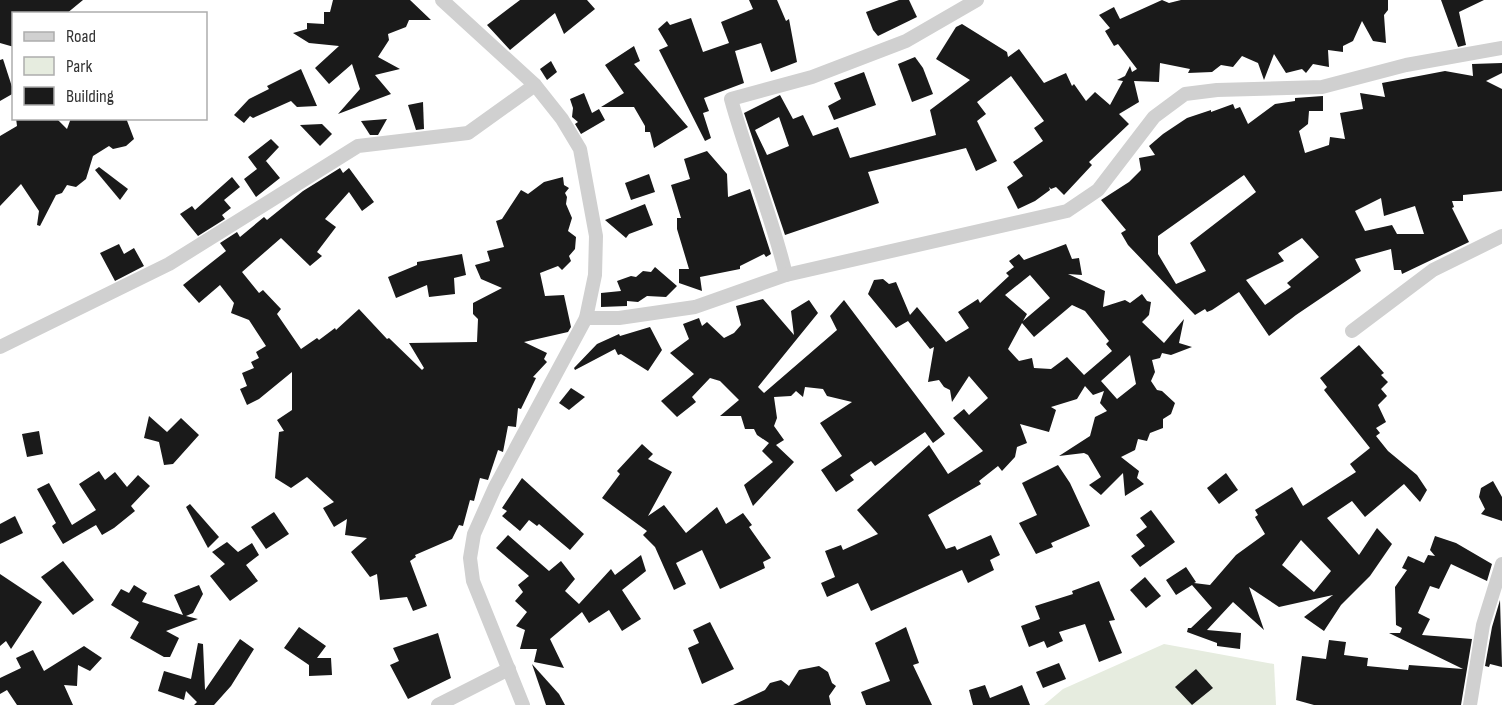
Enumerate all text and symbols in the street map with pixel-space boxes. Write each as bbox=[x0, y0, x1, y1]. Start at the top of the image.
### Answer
legend bbox=[12, 12, 207, 120]
text: Road bbox=[66, 26, 96, 47]
text: Park bbox=[66, 56, 92, 77]
text: Building bbox=[66, 86, 114, 107]

